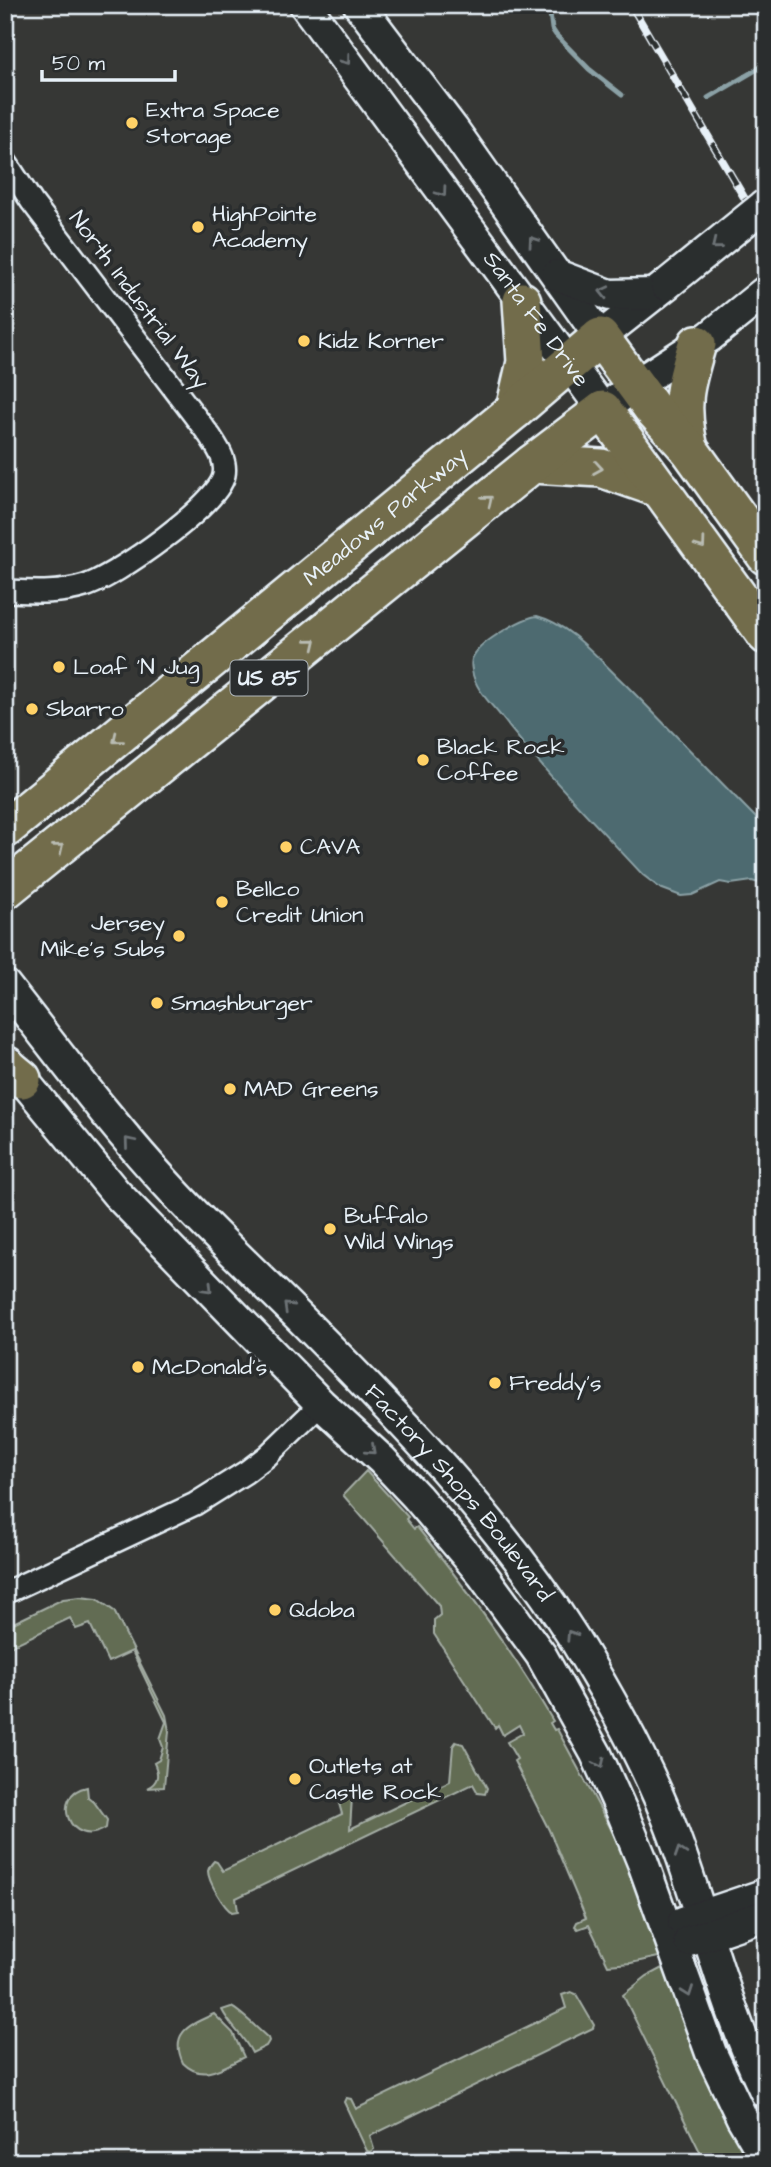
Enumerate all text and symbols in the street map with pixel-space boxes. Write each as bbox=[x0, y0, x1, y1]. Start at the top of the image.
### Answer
scale bar bbox=[42, 38, 175, 82]
text: 50 m bbox=[52, 49, 106, 78]
one-way arrow bbox=[338, 52, 350, 65]
place label: Extra Space Storage bbox=[146, 94, 280, 153]
marker: Extra Space Storage bbox=[124, 115, 140, 131]
one-way arrow bbox=[434, 185, 446, 197]
place label: HighPointe Academy bbox=[212, 198, 317, 257]
street label: North Industrial Way bbox=[60, 204, 217, 397]
marker: HighPointe Academy bbox=[190, 219, 206, 235]
one-way arrow bbox=[529, 236, 541, 249]
one-way arrow bbox=[712, 236, 724, 249]
street label: Santa Fe Drive bbox=[475, 245, 597, 394]
one-way arrow bbox=[598, 286, 610, 301]
place label: Kidz Korner bbox=[318, 325, 444, 357]
marker: Kidz Korner bbox=[296, 333, 312, 349]
street label: Meadows Parkway bbox=[296, 439, 475, 594]
one-way arrow bbox=[592, 460, 604, 475]
one-way arrow bbox=[481, 495, 493, 508]
one-way arrow bbox=[693, 536, 705, 549]
one-way arrow bbox=[303, 639, 316, 651]
place label: Loaf 'N Jug bbox=[73, 651, 200, 684]
marker: Loaf 'N Jug bbox=[51, 659, 67, 675]
road number: US 85 bbox=[230, 660, 308, 696]
place label: Sbarro bbox=[46, 693, 124, 725]
marker: Sbarro bbox=[24, 701, 40, 717]
one-way arrow bbox=[113, 731, 125, 744]
place label: Black Rock Coffee bbox=[437, 731, 565, 789]
marker: Black Rock Coffee bbox=[415, 752, 431, 768]
place label: CAVA bbox=[300, 831, 360, 863]
marker: CAVA bbox=[278, 839, 294, 855]
one-way arrow bbox=[50, 844, 63, 856]
place label: Bellco Credit Union bbox=[236, 873, 364, 931]
marker: Bellco Credit Union bbox=[214, 894, 230, 910]
place label: Jersey Mike's Subs bbox=[41, 907, 165, 965]
marker: Jersey Mike's Subs bbox=[171, 928, 187, 944]
place label: Smashburger bbox=[171, 987, 313, 1020]
marker: Smashburger bbox=[149, 995, 165, 1011]
place label: MAD Greens bbox=[244, 1073, 378, 1105]
marker: MAD Greens bbox=[222, 1081, 238, 1097]
one-way arrow bbox=[125, 1138, 138, 1150]
place label: Buffalo Wild Wings bbox=[344, 1200, 454, 1259]
marker: Buffalo Wild Wings bbox=[322, 1221, 338, 1237]
one-way arrow bbox=[199, 1280, 212, 1293]
one-way arrow bbox=[283, 1302, 296, 1315]
place label: McDonald's bbox=[152, 1351, 267, 1383]
marker: McDonald's bbox=[130, 1359, 146, 1375]
place label: Freddy's bbox=[509, 1367, 602, 1400]
marker: Freddy's bbox=[487, 1375, 503, 1391]
street label: Factory Shops Boulevard bbox=[357, 1377, 561, 1608]
one-way arrow bbox=[363, 1441, 376, 1454]
place label: Qdoba bbox=[289, 1594, 355, 1626]
marker: Qdoba bbox=[267, 1602, 283, 1618]
one-way arrow bbox=[567, 1630, 580, 1643]
place label: Outlets at Castle Rock bbox=[309, 1750, 441, 1808]
one-way arrow bbox=[592, 1756, 606, 1769]
marker: Outlets at Castle Rock bbox=[287, 1771, 303, 1787]
one-way arrow bbox=[673, 1847, 688, 1859]
one-way arrow bbox=[680, 1985, 694, 1998]

